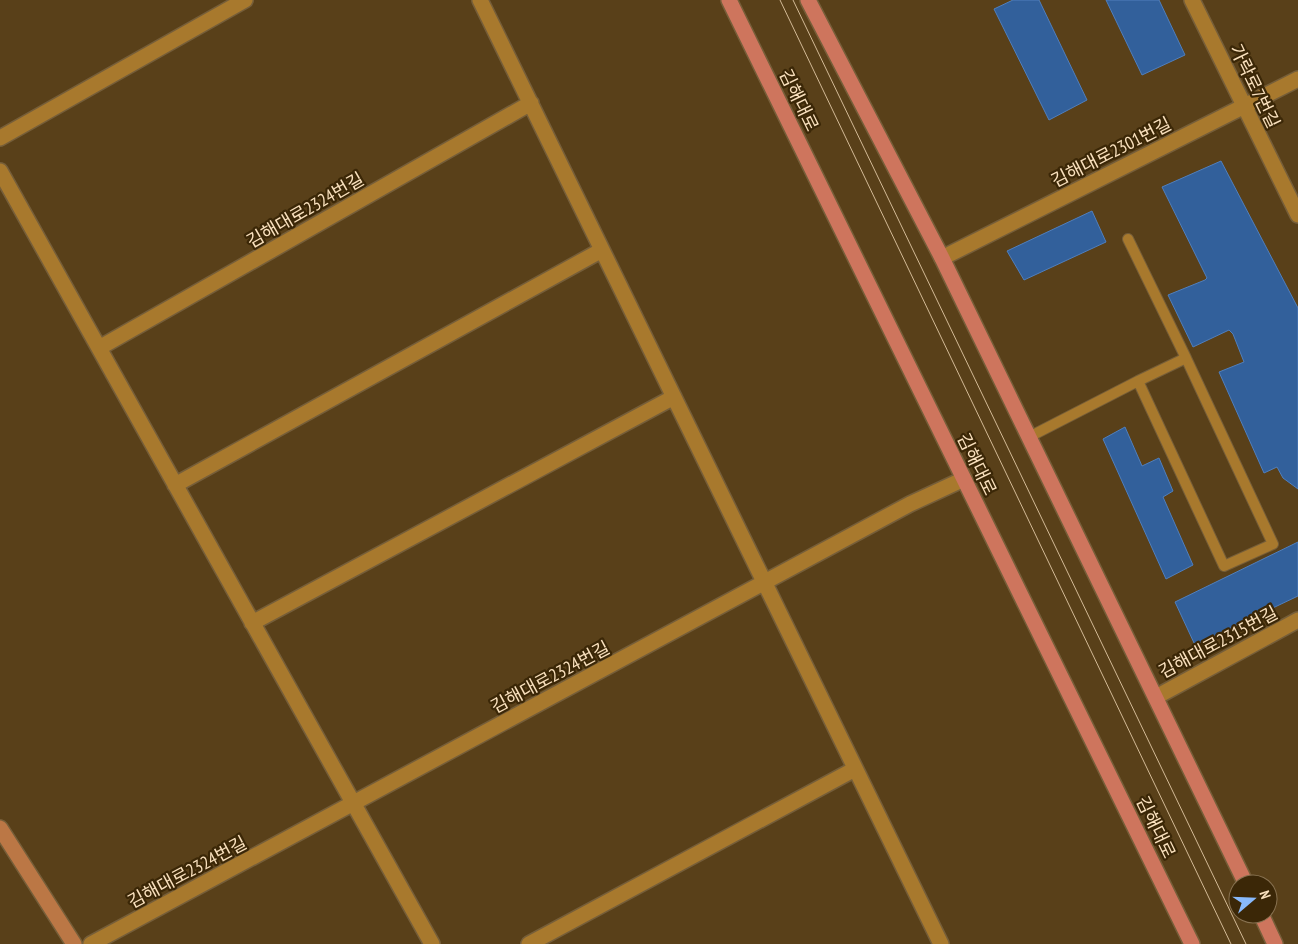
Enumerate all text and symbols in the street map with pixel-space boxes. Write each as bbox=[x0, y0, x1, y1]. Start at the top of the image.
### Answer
street label: 가락로7번길 bbox=[1225, 40, 1285, 132]
street label: 김해대로 bbox=[774, 65, 824, 135]
street label: 김해대로2301번길 bbox=[1047, 112, 1175, 192]
street label: 김해대로2324번길 bbox=[242, 167, 368, 253]
street label: 김해대로 bbox=[952, 429, 1002, 499]
street label: 김해대로2315번길 bbox=[1154, 601, 1282, 683]
street label: 김해대로2324번길 bbox=[486, 636, 614, 718]
street label: 김해대로 bbox=[1131, 792, 1181, 862]
street label: 김해대로2324번길 bbox=[123, 831, 251, 913]
north arrow bbox=[1228, 874, 1278, 924]
text: N bbox=[1256, 888, 1275, 901]

